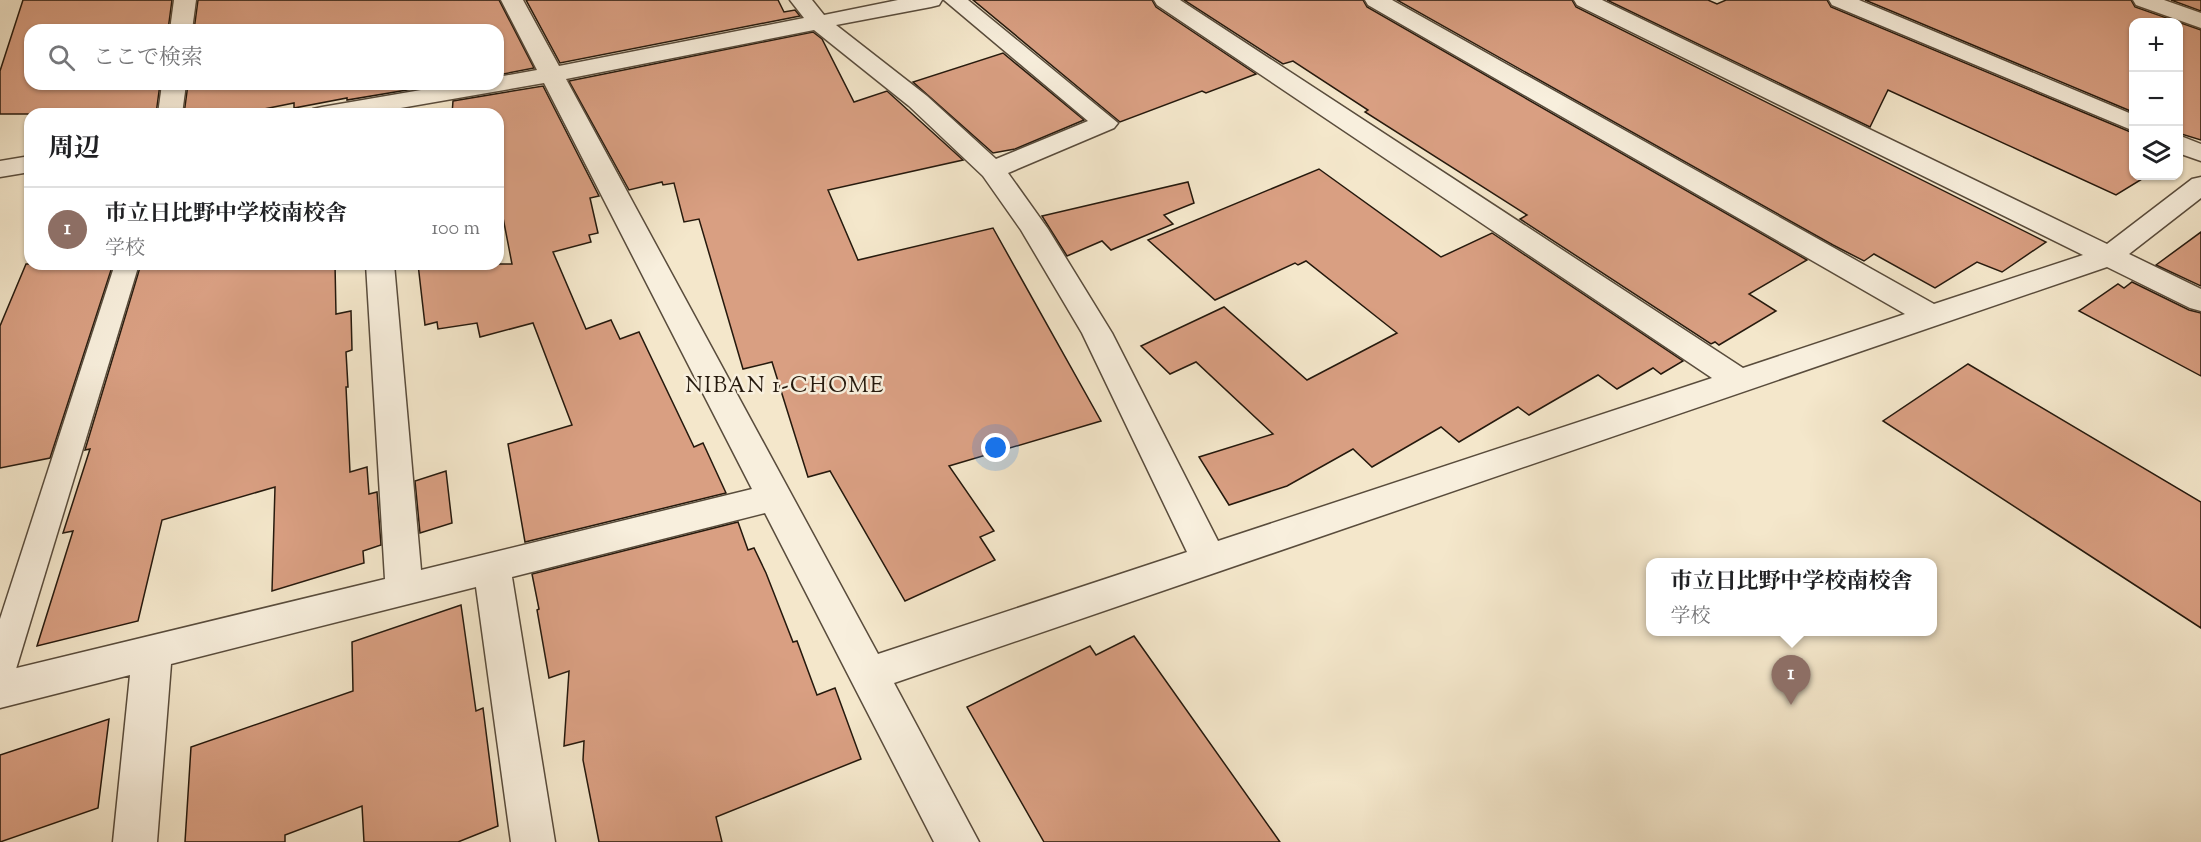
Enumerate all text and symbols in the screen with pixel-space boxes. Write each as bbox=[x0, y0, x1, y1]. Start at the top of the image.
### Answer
map controls bbox=[2129, 18, 2183, 180]
button: + bbox=[2129, 18, 2183, 72]
search box bbox=[24, 24, 504, 90]
icon: search bbox=[45, 41, 78, 74]
text: ここで検索 bbox=[93, 43, 203, 75]
button: − bbox=[2129, 72, 2183, 126]
button: layers bbox=[2129, 126, 2183, 180]
text: 周辺 bbox=[48, 131, 100, 168]
text: 市立日比野中学校南校舎 bbox=[105, 199, 347, 231]
text: 1 bbox=[64, 215, 71, 244]
text: 100 m bbox=[431, 215, 480, 244]
text: 学校 bbox=[105, 235, 145, 264]
district label: NIBAN 1-CHOME bbox=[685, 371, 885, 403]
your location bbox=[981, 433, 1010, 462]
popup bbox=[1646, 558, 1937, 636]
text: 市立日比野中学校南校舎 bbox=[1670, 567, 1913, 599]
text: 学校 bbox=[1670, 603, 1710, 632]
pin: 1 bbox=[1772, 656, 1810, 705]

